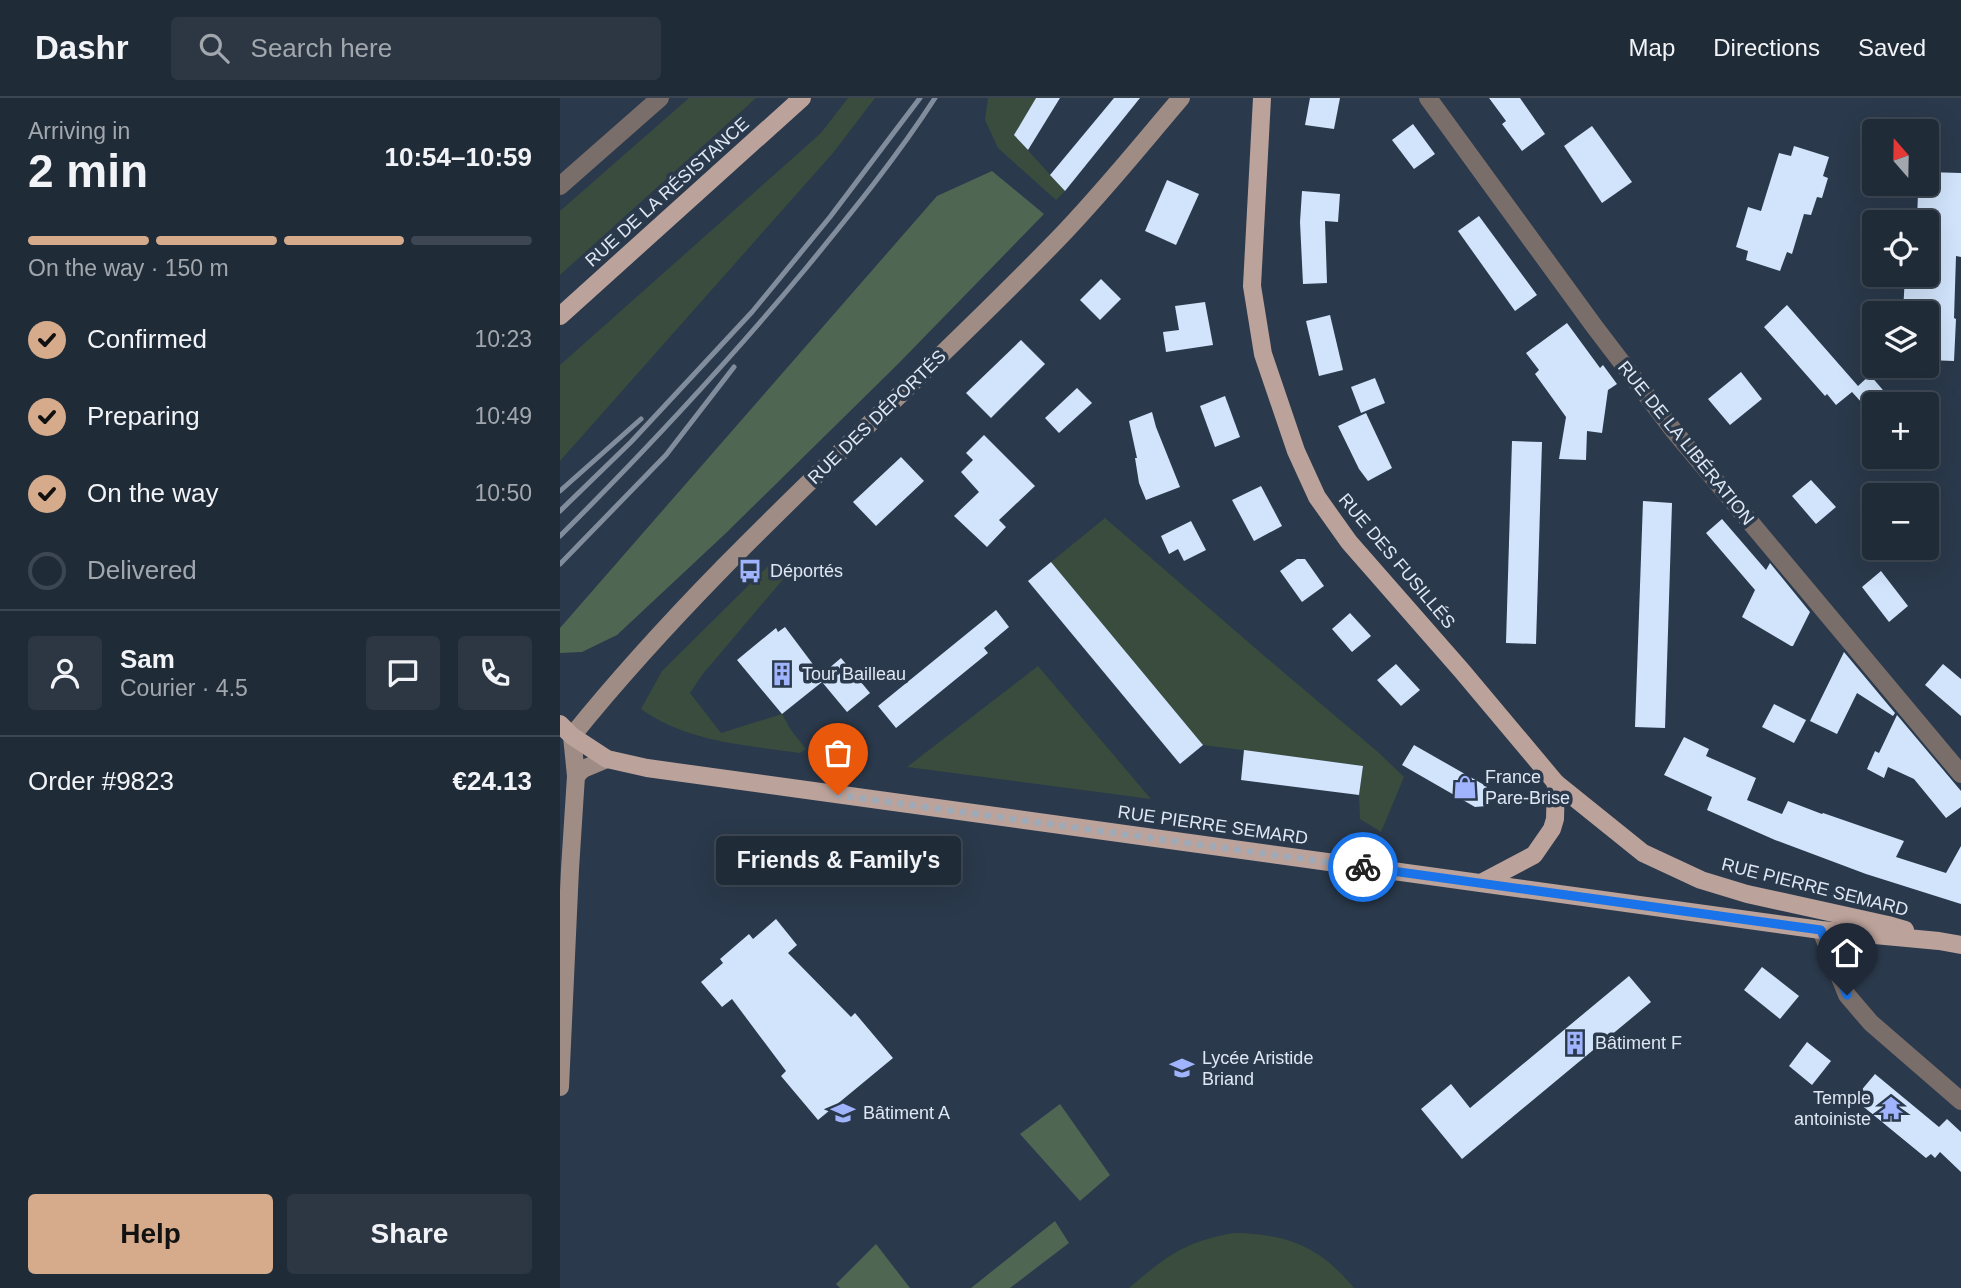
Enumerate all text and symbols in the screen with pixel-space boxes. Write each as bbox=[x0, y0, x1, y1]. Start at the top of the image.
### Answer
search box bbox=[171, 17, 661, 80]
text: Dashr bbox=[35, 29, 129, 66]
icon: search bbox=[195, 29, 233, 67]
text: Search here bbox=[251, 33, 392, 63]
text: Map bbox=[1629, 34, 1675, 61]
text: Directions bbox=[1713, 34, 1820, 61]
text: Saved bbox=[1858, 34, 1926, 61]
street label: RUE DE LA RÉSISTANCE bbox=[581, 113, 753, 271]
text: Arriving in bbox=[28, 118, 130, 144]
north arrow bbox=[1862, 119, 1939, 196]
map controls bbox=[1862, 119, 1939, 560]
text: 10:54–10:59 bbox=[385, 142, 532, 172]
text: 2 min bbox=[28, 145, 148, 197]
button: locate bbox=[1862, 210, 1939, 287]
text: On the way · 150 m bbox=[28, 255, 229, 281]
button: layers bbox=[1862, 301, 1939, 378]
icon: check bbox=[28, 321, 66, 359]
text: Confirmed bbox=[87, 324, 207, 354]
text: 10:23 bbox=[474, 326, 532, 352]
street label: RUE DES DÉPORTÉS bbox=[804, 346, 950, 488]
street label: RUE DE LA LIBÉRATION bbox=[1614, 357, 1758, 529]
button: + bbox=[1862, 392, 1939, 469]
icon: check bbox=[28, 398, 66, 436]
text: Preparing bbox=[87, 401, 200, 431]
text: 10:49 bbox=[474, 403, 532, 429]
icon: check bbox=[28, 475, 66, 513]
text: On the way bbox=[87, 478, 219, 508]
text: 10:50 bbox=[474, 480, 532, 506]
button: − bbox=[1862, 483, 1939, 560]
street label: RUE DES FUSILLÉS bbox=[1335, 489, 1459, 633]
text: Delivered bbox=[87, 555, 197, 585]
bus stop icon: Déportés bbox=[736, 557, 764, 585]
place label: Déportés bbox=[770, 561, 843, 581]
button: person bbox=[28, 636, 102, 710]
button: chat bbox=[366, 636, 440, 710]
button: phone bbox=[458, 636, 532, 710]
text: Sam bbox=[120, 644, 175, 674]
building icon: Tour Bailleau bbox=[768, 660, 796, 688]
place label: Tour Bailleau bbox=[802, 664, 906, 684]
text: Courier · 4.5 bbox=[120, 675, 248, 701]
pin bbox=[808, 723, 868, 795]
icon: bag bbox=[819, 734, 857, 772]
text: Order #9823 bbox=[28, 766, 174, 796]
text: €24.13 bbox=[452, 766, 532, 796]
place label: France Pare-Brise bbox=[1485, 767, 1570, 808]
shop icon: France Pare-Brise bbox=[1451, 773, 1479, 801]
street label: RUE PIERRE SEMARD bbox=[1117, 802, 1309, 848]
courier bbox=[1328, 832, 1398, 902]
callout: Friends & Family's bbox=[716, 837, 960, 886]
text: Friends & Family's bbox=[737, 847, 940, 873]
icon: bike bbox=[1344, 848, 1382, 886]
street label: RUE PIERRE SEMARD bbox=[1719, 854, 1911, 920]
pin bbox=[1817, 923, 1877, 995]
icon: home bbox=[1828, 934, 1866, 972]
building icon: Bâtiment F bbox=[1561, 1029, 1589, 1057]
place label: Bâtiment F bbox=[1595, 1033, 1682, 1053]
place label: Lycée Aristide Briand bbox=[1202, 1048, 1313, 1089]
school or university icon: Lycée Aristide Briand bbox=[1168, 1054, 1196, 1082]
place label: Temple antoiniste bbox=[1794, 1088, 1871, 1129]
temple icon: Temple antoiniste bbox=[1877, 1094, 1905, 1122]
school or university icon: Bâtiment A bbox=[829, 1099, 857, 1127]
place label: Bâtiment A bbox=[863, 1103, 950, 1123]
button: Help bbox=[28, 1194, 273, 1274]
button: Share bbox=[287, 1194, 532, 1274]

